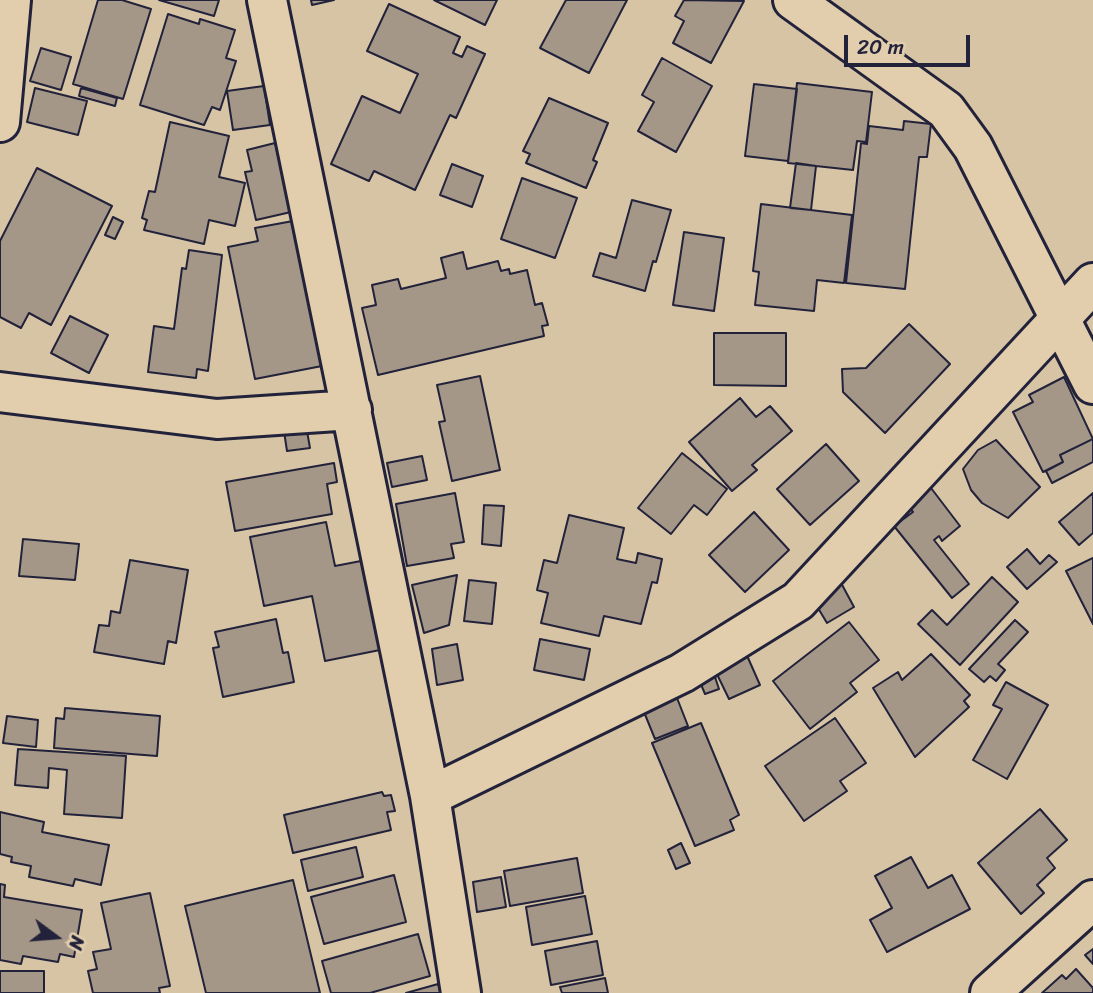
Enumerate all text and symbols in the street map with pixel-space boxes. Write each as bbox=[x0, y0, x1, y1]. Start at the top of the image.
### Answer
scale bar bbox=[848, 21, 974, 65]
text: 20 m bbox=[857, 28, 904, 66]
north arrow bbox=[21, 902, 91, 972]
text: N bbox=[59, 932, 94, 954]

